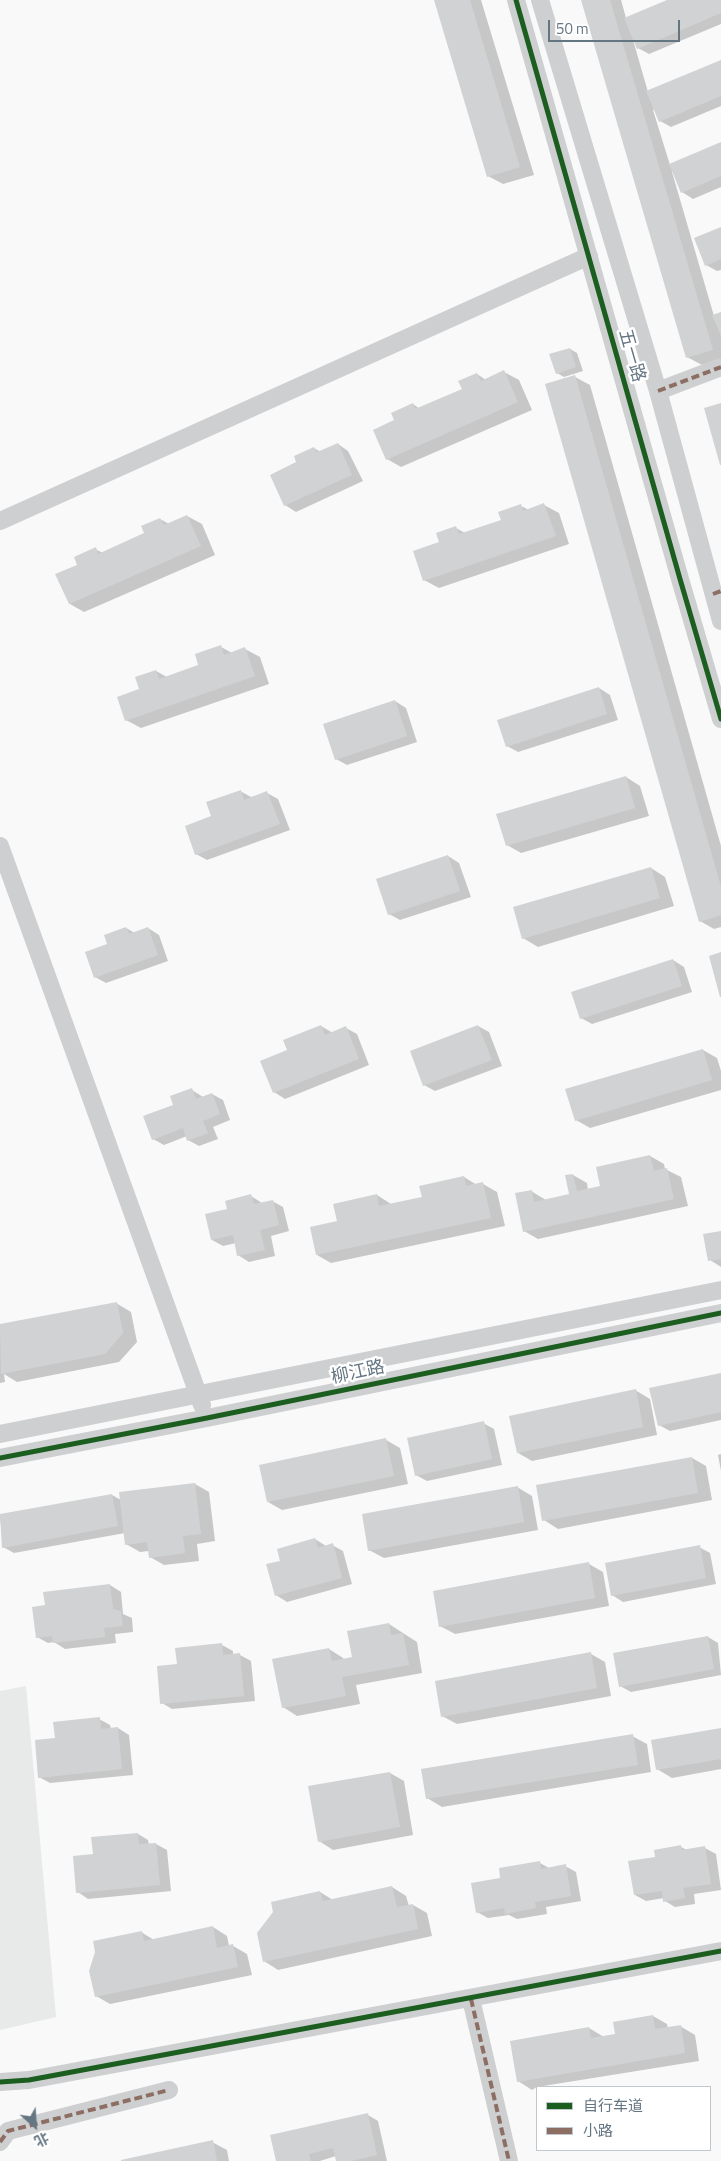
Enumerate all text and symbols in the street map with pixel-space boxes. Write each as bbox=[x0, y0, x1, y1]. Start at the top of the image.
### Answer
scale bar bbox=[551, 10, 684, 42]
text: 50 m bbox=[556, 17, 589, 40]
street label: 五一路 bbox=[613, 327, 649, 385]
street label: 柳江路 bbox=[329, 1357, 387, 1389]
legend bbox=[536, 2086, 711, 2151]
text: 自行车道 bbox=[583, 2094, 643, 2117]
north arrow bbox=[10, 2101, 60, 2151]
text: 小路 bbox=[583, 2119, 613, 2142]
text: 北 bbox=[31, 2127, 53, 2152]

